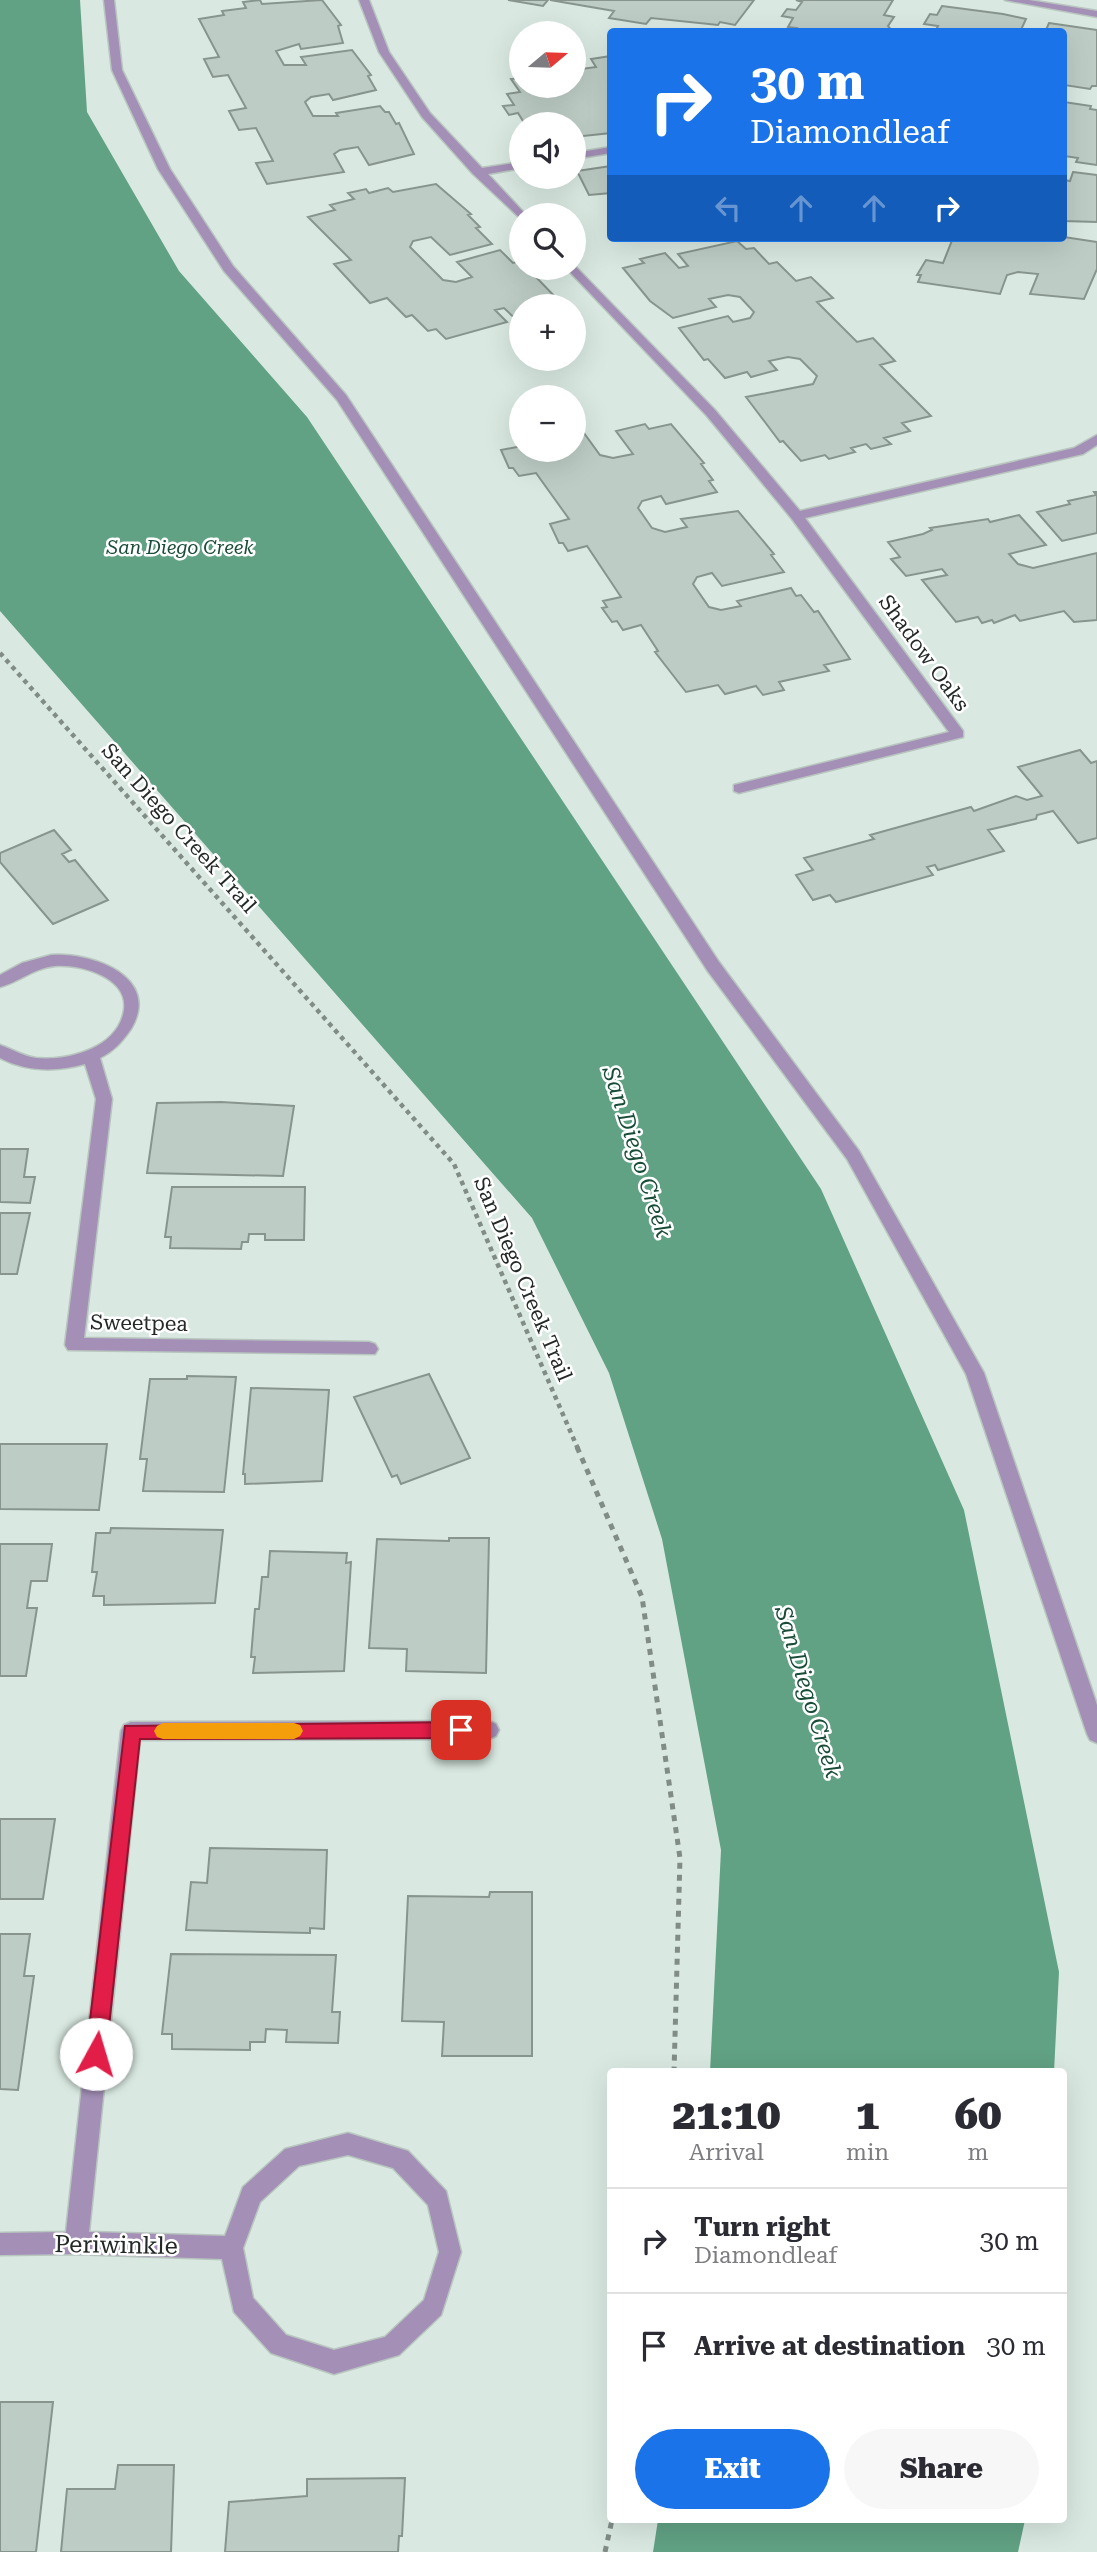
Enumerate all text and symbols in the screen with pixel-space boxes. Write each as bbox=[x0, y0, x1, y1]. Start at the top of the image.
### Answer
north arrow bbox=[509, 21, 586, 98]
map controls bbox=[509, 21, 586, 462]
text: 30 m bbox=[750, 54, 865, 111]
icon: right bbox=[635, 56, 726, 147]
button: sound bbox=[509, 112, 586, 189]
text: Diamondleaf bbox=[750, 113, 949, 151]
icon: left bbox=[709, 189, 747, 227]
icon: ahead bbox=[782, 189, 820, 227]
icon: ahead bbox=[855, 189, 893, 227]
icon: right bbox=[928, 189, 966, 227]
button: search bbox=[509, 203, 586, 280]
button: + bbox=[509, 294, 586, 371]
button: − bbox=[509, 385, 586, 462]
water label: San Diego Creek bbox=[105, 536, 254, 559]
street label: Shadow Oaks bbox=[874, 590, 974, 716]
street label: San Diego Creek Trail bbox=[97, 738, 262, 918]
water label: San Diego Creek bbox=[596, 1062, 678, 1241]
street label: San Diego Creek Trail bbox=[469, 1173, 577, 1385]
street label: Sweetpea bbox=[90, 1310, 189, 1336]
water label: San Diego Creek bbox=[769, 1602, 847, 1782]
pin bbox=[431, 1700, 491, 1760]
icon: arrive bbox=[442, 1711, 480, 1749]
position arrow bbox=[59, 2017, 133, 2091]
text: 21:10 bbox=[672, 2090, 780, 2139]
text: 1 bbox=[856, 2090, 879, 2139]
text: 60 bbox=[955, 2090, 1002, 2139]
text: Arrival bbox=[689, 2139, 764, 2166]
text: min bbox=[846, 2139, 889, 2166]
text: m bbox=[968, 2139, 989, 2166]
text: Turn right bbox=[694, 2212, 830, 2242]
icon: right bbox=[635, 2222, 673, 2260]
text: 30 m bbox=[980, 2226, 1039, 2256]
street label: Periwinkle bbox=[54, 2230, 178, 2260]
text: Diamondleaf bbox=[694, 2242, 837, 2269]
icon: arrive bbox=[635, 2327, 673, 2365]
text: Arrive at destination bbox=[694, 2331, 965, 2361]
text: 30 m bbox=[986, 2331, 1046, 2361]
button: Exit bbox=[635, 2429, 830, 2509]
button: Share bbox=[844, 2429, 1039, 2509]

